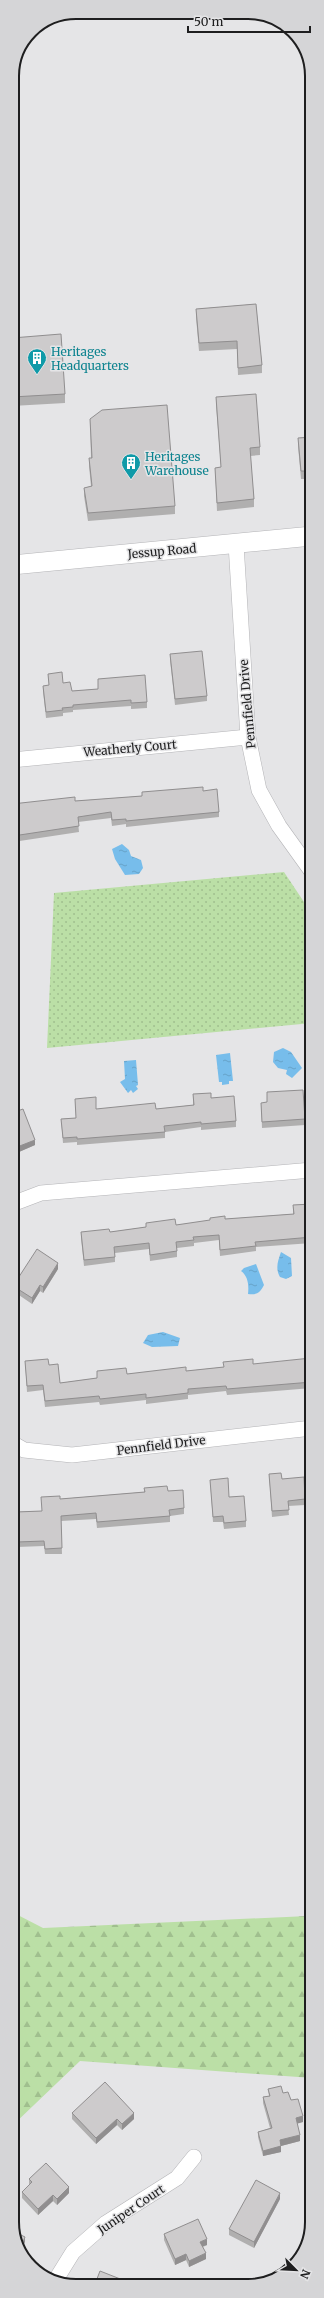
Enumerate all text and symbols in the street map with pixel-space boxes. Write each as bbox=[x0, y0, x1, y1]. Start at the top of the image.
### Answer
scale bar bbox=[188, 8, 310, 34]
text: 50 m bbox=[194, 14, 223, 29]
place label: Heritages Headquarters bbox=[51, 344, 129, 373]
building icon: Heritages Headquarters bbox=[26, 347, 48, 375]
place label: Heritages Warehouse bbox=[144, 449, 209, 478]
building icon: Heritages Warehouse bbox=[120, 452, 142, 480]
street label: Jessup Road bbox=[126, 541, 197, 562]
street label: Pennfield Drive bbox=[236, 659, 258, 749]
street label: Weatherly Court bbox=[82, 736, 178, 760]
street label: Pennfield Drive bbox=[116, 1432, 206, 1458]
street label: Juniper Court bbox=[94, 2181, 168, 2237]
north arrow bbox=[276, 2250, 316, 2290]
text: N bbox=[297, 2267, 313, 2281]

